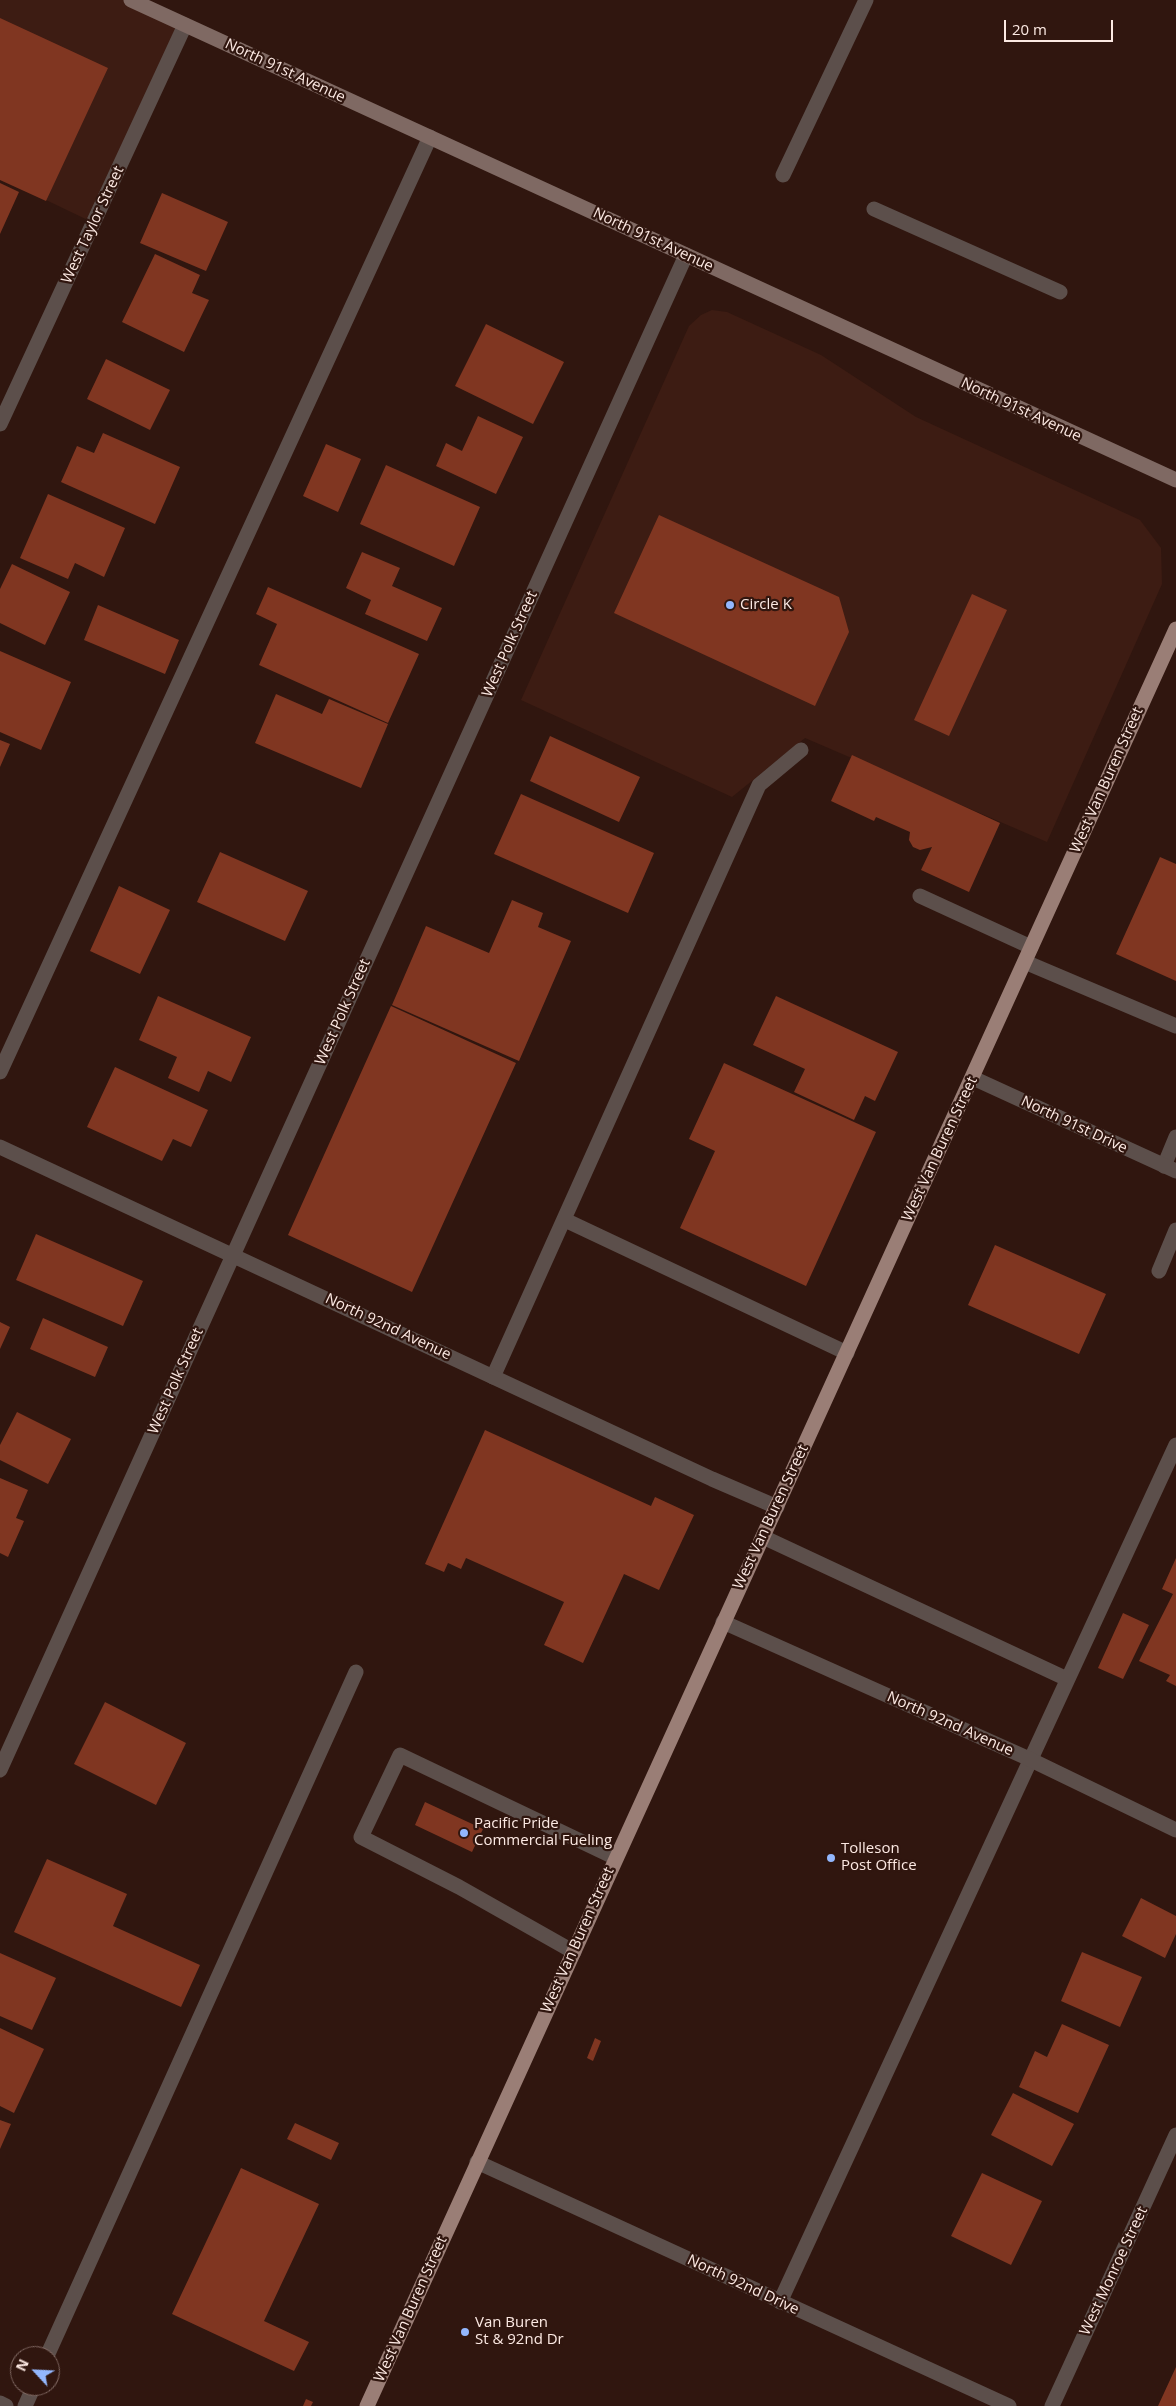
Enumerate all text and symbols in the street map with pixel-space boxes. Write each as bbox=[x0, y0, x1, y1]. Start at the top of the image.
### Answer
scale bar bbox=[1006, 10, 1115, 42]
text: 20 m bbox=[1012, 19, 1047, 39]
street label: North 91st Avenue bbox=[222, 35, 348, 107]
street label: West Taylor Street bbox=[58, 163, 128, 287]
street label: North 91st Avenue bbox=[590, 204, 716, 276]
street label: North 91st Avenue bbox=[958, 374, 1084, 446]
street label: West Polk Street bbox=[479, 588, 541, 700]
place label: Circle K bbox=[740, 596, 792, 614]
marker: Circle K bbox=[724, 599, 736, 611]
street label: West Van Buren Street bbox=[1067, 704, 1147, 856]
street label: West Polk Street bbox=[312, 956, 374, 1068]
street label: West Van Buren Street bbox=[899, 1074, 981, 1224]
street label: North 91st Drive bbox=[1018, 1093, 1130, 1157]
street label: North 92nd Avenue bbox=[322, 1290, 454, 1364]
street label: West Polk Street bbox=[145, 1325, 207, 1437]
street label: West Van Buren Street bbox=[730, 1442, 812, 1592]
street label: North 92nd Avenue bbox=[884, 1688, 1016, 1760]
place label: Pacific Pride Commercial Fueling bbox=[474, 1815, 612, 1850]
marker: Pacific Pride Commercial Fueling bbox=[458, 1827, 470, 1839]
place label: Tolleson Post Office bbox=[841, 1840, 917, 1875]
marker: Tolleson Post Office bbox=[825, 1852, 837, 1864]
street label: West Van Buren Street bbox=[538, 1864, 618, 2016]
street label: West Monroe Street bbox=[1076, 2204, 1152, 2338]
street label: West Van Buren Street bbox=[371, 2233, 451, 2385]
street label: North 92nd Drive bbox=[684, 2251, 802, 2319]
place label: Van Buren St & 92nd Dr bbox=[475, 2314, 564, 2349]
marker: Van Buren St & 92nd Dr bbox=[459, 2326, 471, 2338]
north arrow bbox=[10, 2346, 60, 2396]
text: N bbox=[11, 2356, 33, 2374]

